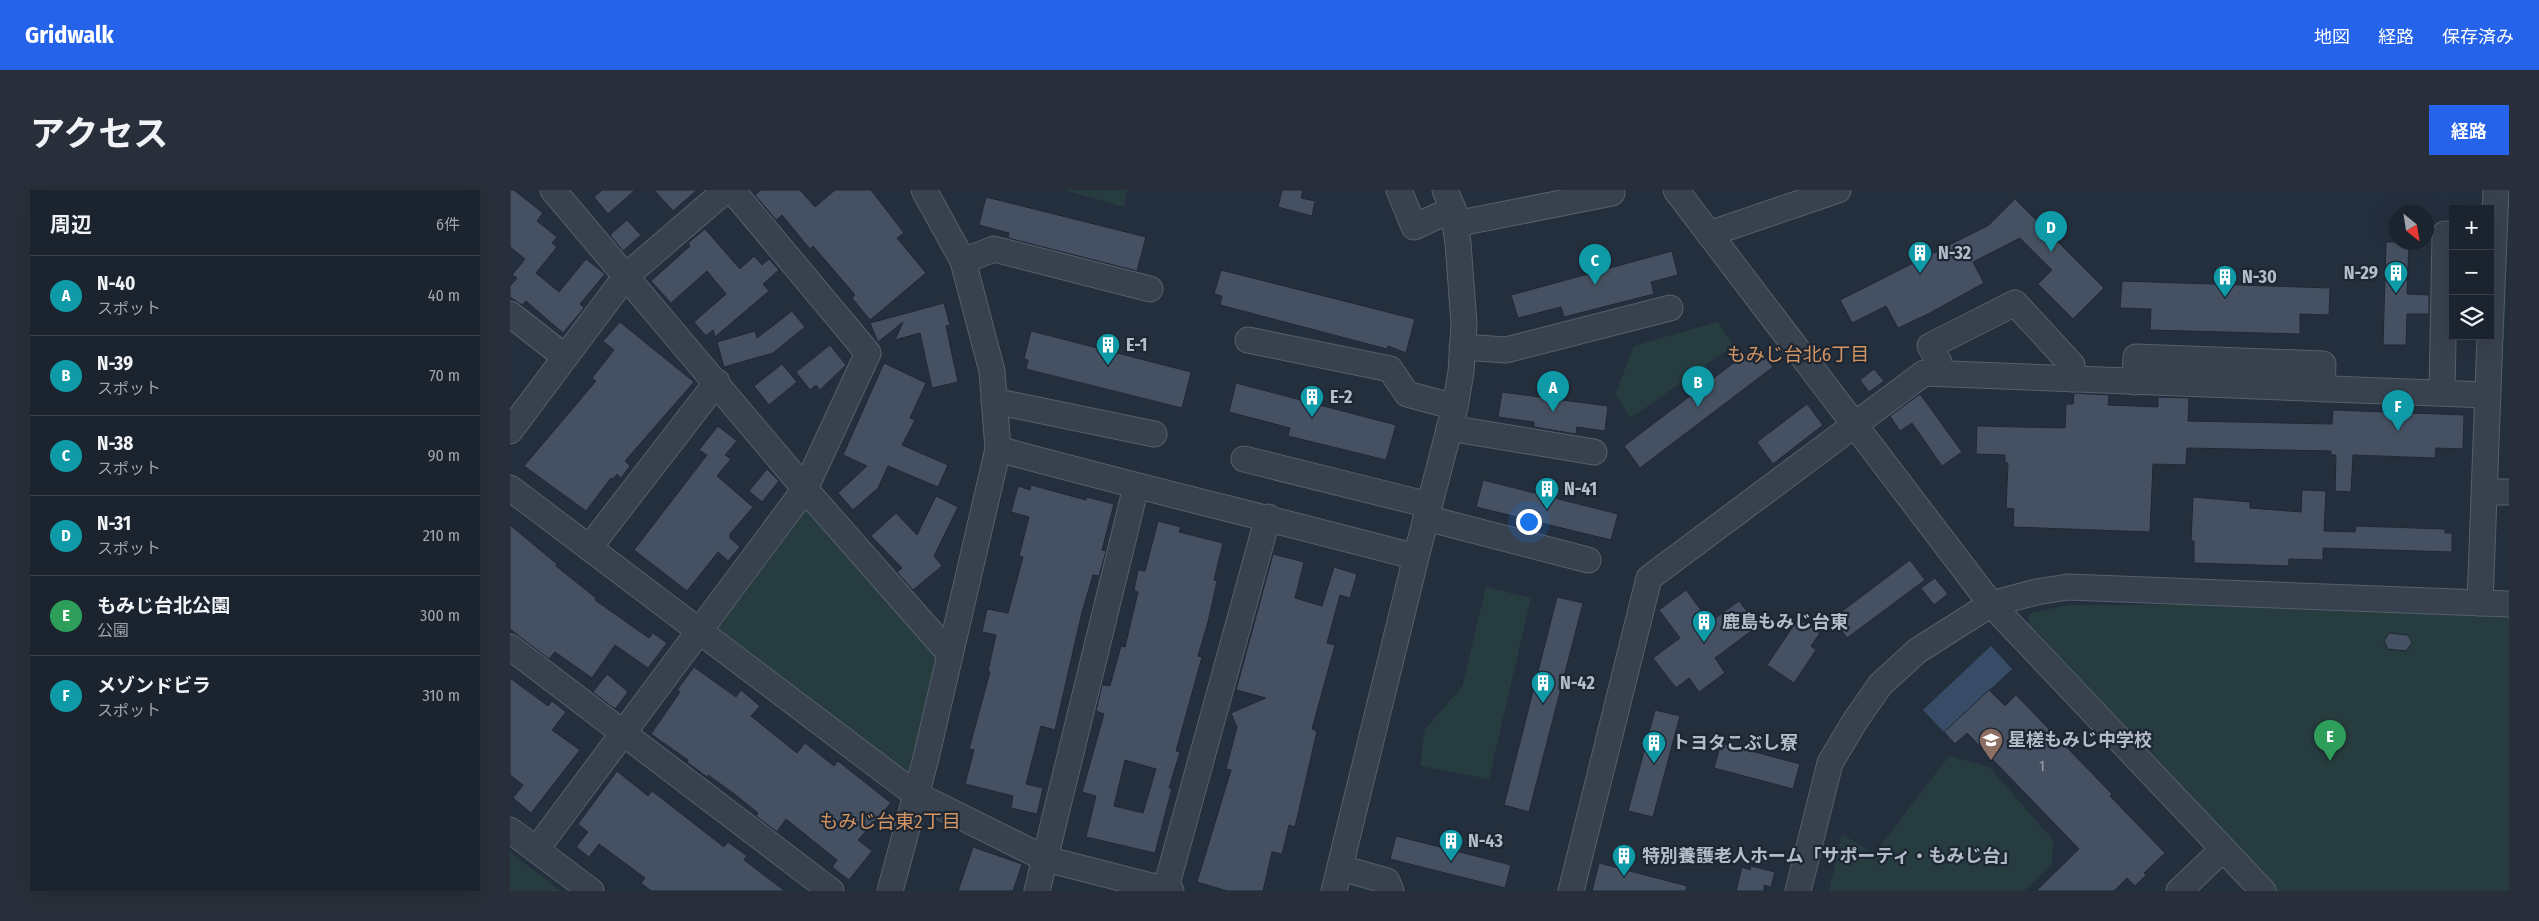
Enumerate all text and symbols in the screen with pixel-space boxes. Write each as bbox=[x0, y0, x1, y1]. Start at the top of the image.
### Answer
text: Gridwalk bbox=[25, 21, 114, 49]
text: 地図 bbox=[2314, 26, 2350, 48]
text: 経路 bbox=[2378, 26, 2414, 48]
text: 保存済み bbox=[2442, 26, 2514, 48]
button: 経路 bbox=[2429, 105, 2509, 155]
text: アクセス bbox=[30, 113, 168, 155]
north arrow bbox=[2389, 205, 2434, 250]
map controls bbox=[2449, 205, 2494, 340]
button: + bbox=[2449, 205, 2494, 250]
pin: D bbox=[2035, 211, 2067, 252]
text: 周辺 bbox=[50, 212, 92, 238]
text: 6件 bbox=[436, 215, 460, 234]
building icon: N-32 bbox=[1907, 240, 1933, 274]
place label: N-32 bbox=[1938, 242, 1971, 264]
pin: C bbox=[1579, 244, 1611, 285]
button: − bbox=[2449, 250, 2494, 295]
building icon: N-29 bbox=[2383, 260, 2409, 294]
place label: N-29 bbox=[2344, 262, 2378, 284]
building icon: N-30 bbox=[2212, 264, 2238, 298]
place label: N-30 bbox=[2242, 266, 2277, 288]
text: N-40 bbox=[97, 272, 135, 295]
text: A bbox=[62, 286, 70, 305]
text: 40 m bbox=[428, 286, 460, 305]
button: layers bbox=[2449, 295, 2494, 340]
text: スポット bbox=[97, 299, 161, 318]
building icon: E-1 bbox=[1095, 332, 1121, 366]
place label: E-1 bbox=[1126, 334, 1147, 356]
district label: もみじ台北6丁目 bbox=[1727, 343, 1869, 366]
text: N-39 bbox=[97, 352, 133, 375]
text: B bbox=[62, 366, 70, 385]
text: 70 m bbox=[429, 366, 460, 385]
pin: B bbox=[1682, 366, 1714, 407]
pin: A bbox=[1537, 371, 1569, 412]
text: スポット bbox=[97, 379, 161, 398]
building icon: E-2 bbox=[1299, 384, 1325, 418]
place label: E-2 bbox=[1330, 386, 1352, 408]
pin: F bbox=[2382, 390, 2414, 431]
text: N-38 bbox=[97, 432, 133, 455]
text: C bbox=[62, 446, 70, 465]
text: 90 m bbox=[428, 446, 460, 465]
text: スポット bbox=[97, 459, 161, 478]
building icon: N-41 bbox=[1534, 476, 1560, 510]
place label: N-41 bbox=[1564, 478, 1597, 500]
your location bbox=[1516, 509, 1542, 535]
text: N-31 bbox=[97, 512, 131, 535]
text: D bbox=[61, 526, 71, 545]
text: 210 m bbox=[423, 526, 460, 545]
text: スポット bbox=[97, 539, 161, 558]
text: もみじ台北公園 bbox=[97, 594, 230, 617]
text: E bbox=[62, 606, 70, 625]
text: 300 m bbox=[420, 606, 460, 625]
building icon: 鹿島もみじ台東 bbox=[1691, 609, 1717, 643]
place label: 鹿島もみじ台東 bbox=[1722, 611, 1848, 633]
text: 公園 bbox=[97, 621, 129, 640]
building icon: N-42 bbox=[1530, 670, 1556, 704]
place label: N-42 bbox=[1560, 672, 1595, 694]
text: メゾンドビラ bbox=[97, 674, 211, 697]
text: F bbox=[62, 686, 70, 705]
text: 310 m bbox=[423, 686, 460, 705]
text: スポット bbox=[97, 701, 161, 720]
pin: E bbox=[2314, 720, 2346, 761]
school or university icon: 星槎もみじ中学校 bbox=[1978, 727, 2004, 761]
place label: 星槎もみじ中学校 bbox=[2008, 729, 2152, 751]
building icon: トヨタこぶし寮 bbox=[1641, 730, 1667, 764]
place label: トヨタこぶし寮 bbox=[1672, 732, 1798, 754]
house number: 1 bbox=[2039, 757, 2045, 775]
district label: もみじ台東2丁目 bbox=[819, 810, 961, 833]
building icon: N-43 bbox=[1438, 828, 1464, 862]
place label: N-43 bbox=[1468, 830, 1503, 852]
building icon: 特別養護老人ホーム「サポーティ・もみじ台」 bbox=[1611, 843, 1637, 877]
place label: 特別養護老人ホーム「サポーティ・もみじ台」 bbox=[1642, 845, 2018, 867]

